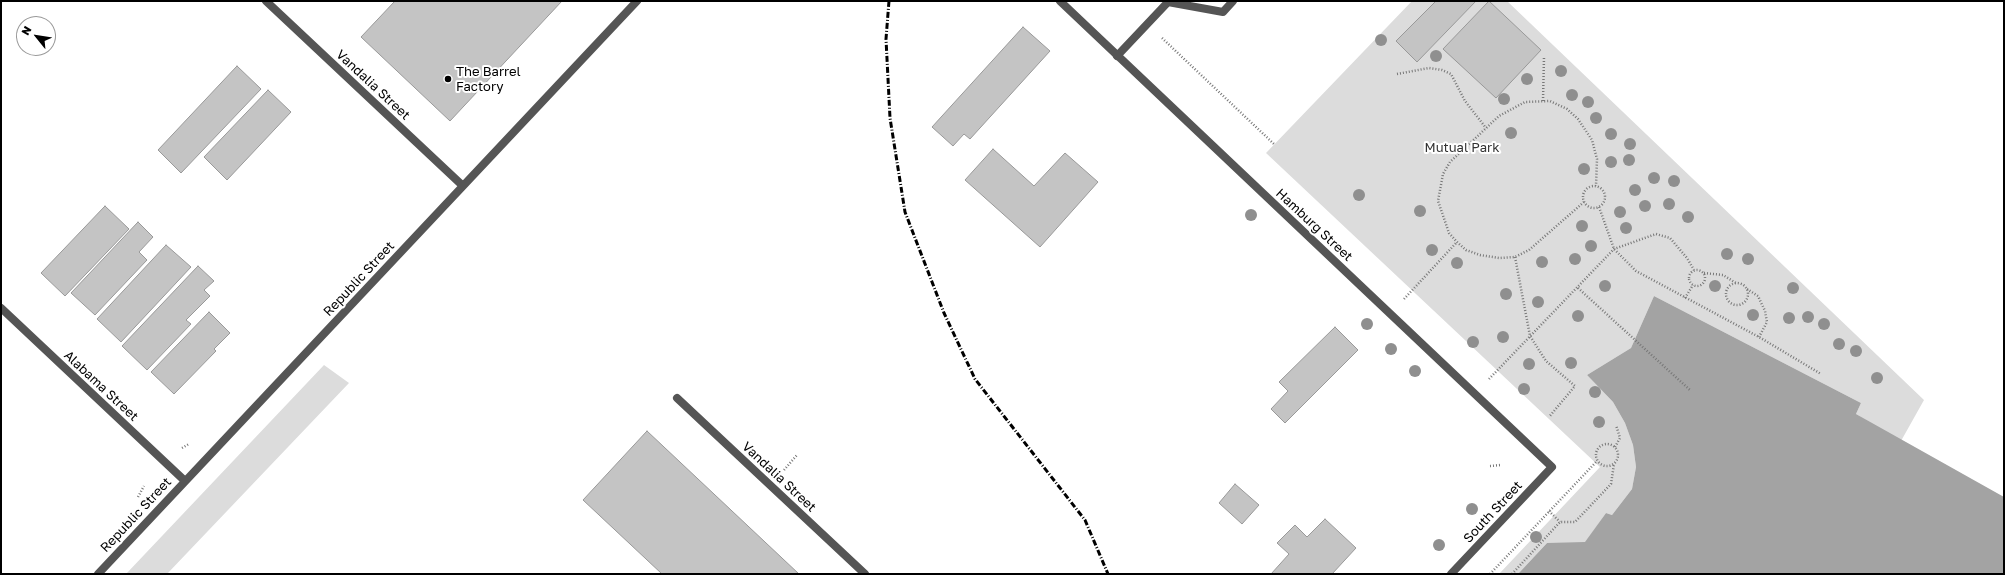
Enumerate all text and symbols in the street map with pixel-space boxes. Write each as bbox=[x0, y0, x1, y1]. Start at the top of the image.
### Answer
north arrow bbox=[16, 16, 56, 56]
text: N bbox=[18, 23, 34, 37]
street label: Vandalia Street bbox=[333, 47, 413, 123]
place label: The Barrel Factory bbox=[456, 64, 521, 95]
marker: The Barrel Factory bbox=[443, 74, 453, 84]
park label: Mutual Park bbox=[1424, 140, 1500, 156]
street label: Hamburg Street bbox=[1272, 185, 1356, 265]
street label: Republic Street bbox=[320, 238, 398, 320]
street label: Alabama Street bbox=[61, 348, 141, 424]
street label: Vandalia Street bbox=[739, 439, 819, 515]
street label: Republic Street bbox=[97, 474, 175, 556]
street label: South Street bbox=[1460, 478, 1526, 546]

